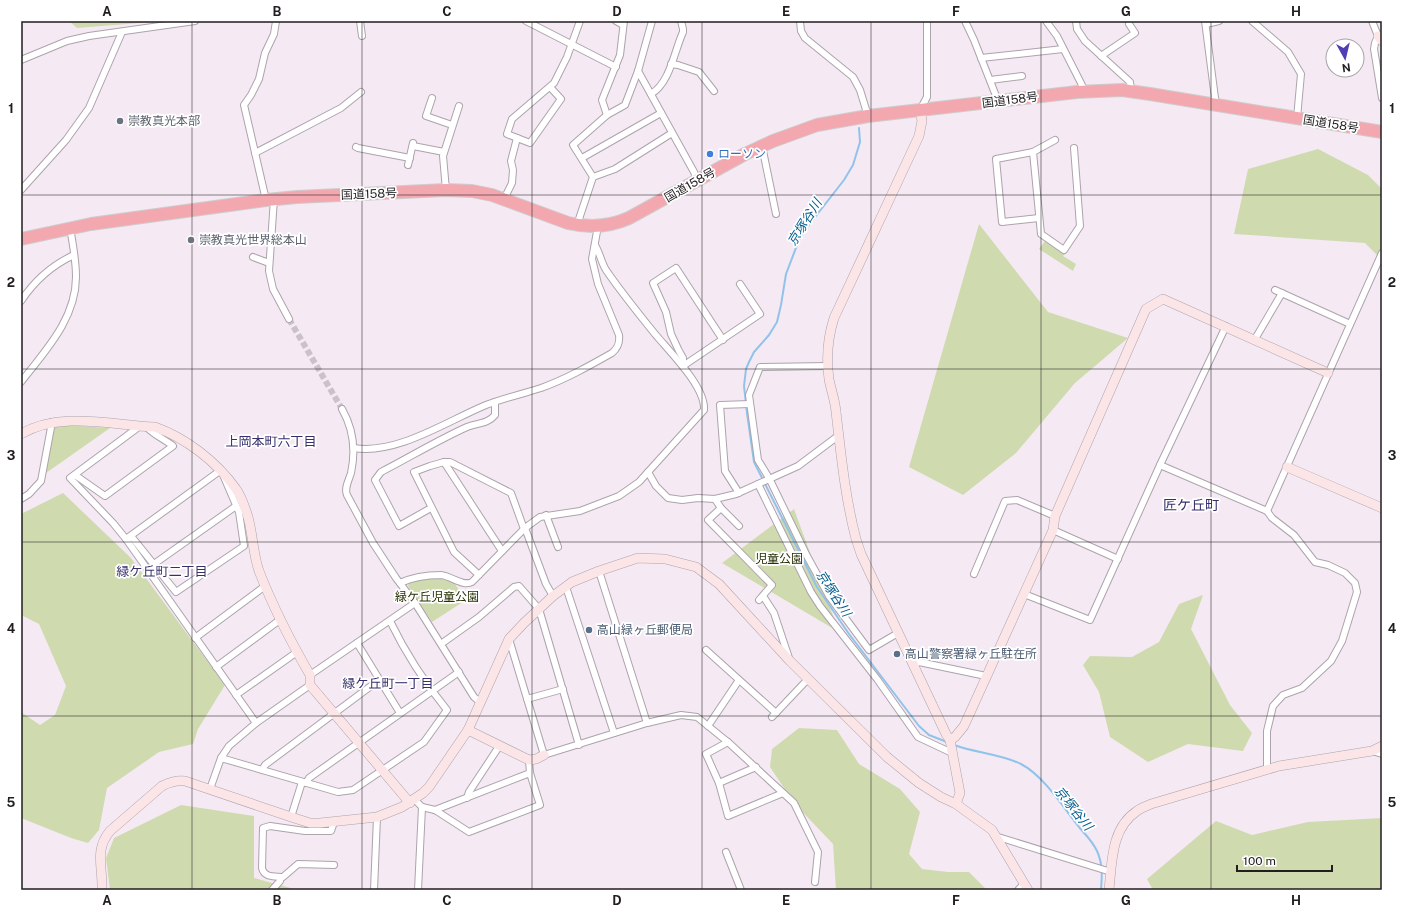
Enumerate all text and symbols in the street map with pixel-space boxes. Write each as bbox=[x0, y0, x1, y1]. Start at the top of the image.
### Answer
text: A bbox=[102, 4, 112, 19]
text: B bbox=[273, 4, 282, 19]
text: C bbox=[442, 4, 452, 19]
text: D bbox=[612, 4, 622, 19]
text: E bbox=[782, 4, 790, 19]
text: F bbox=[952, 4, 960, 19]
text: G bbox=[1121, 4, 1131, 19]
text: H bbox=[1291, 4, 1301, 19]
north arrow bbox=[1325, 38, 1365, 78]
text: N bbox=[1341, 61, 1351, 74]
street label: 国道158号 bbox=[981, 90, 1039, 110]
text: 1 bbox=[8, 101, 14, 116]
text: 1 bbox=[1389, 101, 1395, 116]
street label: 国道158号 bbox=[1302, 113, 1360, 135]
place label: 崇教真光本部 bbox=[128, 114, 200, 128]
marker: 崇教真光本部 bbox=[115, 116, 125, 126]
place label: ローソン bbox=[718, 147, 766, 161]
marker: ローソン bbox=[705, 149, 715, 159]
street label: 国道158号 bbox=[662, 165, 718, 205]
street label: 国道158号 bbox=[341, 186, 397, 202]
water label: 京塚谷川 bbox=[784, 195, 826, 248]
place label: 崇教真光世界総本山 bbox=[199, 233, 307, 247]
marker: 崇教真光世界総本山 bbox=[186, 235, 196, 245]
text: 2 bbox=[7, 275, 15, 290]
text: 2 bbox=[1388, 275, 1396, 290]
district label: 上岡本町六丁目 bbox=[225, 434, 317, 449]
text: 3 bbox=[7, 448, 16, 463]
text: 3 bbox=[1388, 448, 1397, 463]
district label: 匠ケ丘町 bbox=[1163, 497, 1219, 513]
park label: 児童公園 bbox=[755, 552, 803, 566]
district label: 緑ケ丘町二丁目 bbox=[116, 564, 208, 579]
water label: 京塚谷川 bbox=[813, 567, 855, 621]
park label: 緑ケ丘児童公園 bbox=[395, 590, 479, 604]
text: 4 bbox=[7, 621, 16, 636]
text: 4 bbox=[1388, 621, 1397, 636]
place label: 高山緑ヶ丘郵便局 bbox=[597, 623, 693, 637]
marker: 高山緑ヶ丘郵便局 bbox=[584, 625, 594, 635]
place label: 高山警察署緑ヶ丘駐在所 bbox=[905, 647, 1037, 661]
marker: 高山警察署緑ヶ丘駐在所 bbox=[892, 649, 902, 659]
district label: 緑ケ丘町一丁目 bbox=[342, 676, 434, 691]
water label: 京塚谷川 bbox=[1051, 783, 1097, 835]
text: 5 bbox=[7, 795, 16, 810]
text: 5 bbox=[1388, 795, 1397, 810]
scale bar bbox=[1237, 847, 1332, 873]
text: 100 m bbox=[1243, 854, 1276, 868]
text: A bbox=[102, 893, 112, 908]
text: B bbox=[273, 893, 282, 908]
text: C bbox=[442, 893, 452, 908]
text: D bbox=[612, 893, 622, 908]
text: E bbox=[782, 893, 790, 908]
text: F bbox=[952, 893, 960, 908]
text: G bbox=[1121, 893, 1131, 908]
text: H bbox=[1291, 893, 1301, 908]

